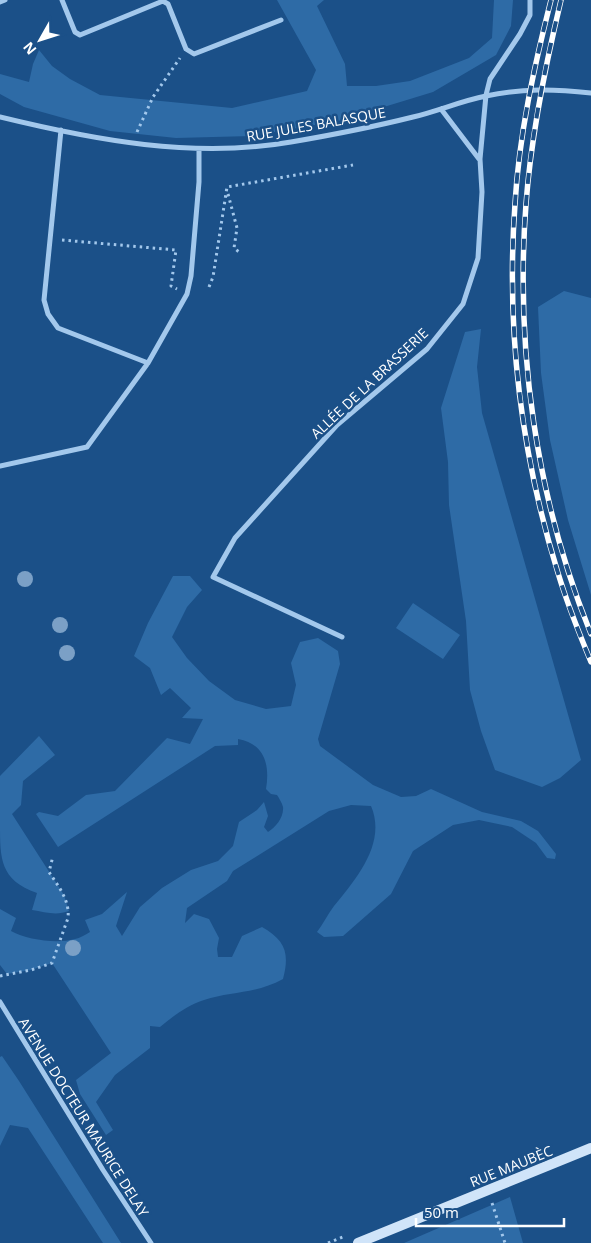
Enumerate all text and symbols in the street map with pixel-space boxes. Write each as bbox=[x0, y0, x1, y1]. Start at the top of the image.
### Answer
north arrow bbox=[15, 15, 65, 65]
text: N bbox=[19, 38, 40, 59]
street label: RUE JULES BALASQUE bbox=[245, 102, 387, 146]
street label: ALLÉE DE LA BRASSERIE bbox=[306, 324, 432, 442]
street label: AVENUE DOCTEUR MAURICE DELAY bbox=[15, 1014, 153, 1220]
street label: RUE MAUBÈC bbox=[467, 1141, 555, 1191]
scale bar bbox=[416, 1196, 564, 1228]
text: 50 m bbox=[424, 1202, 459, 1222]

